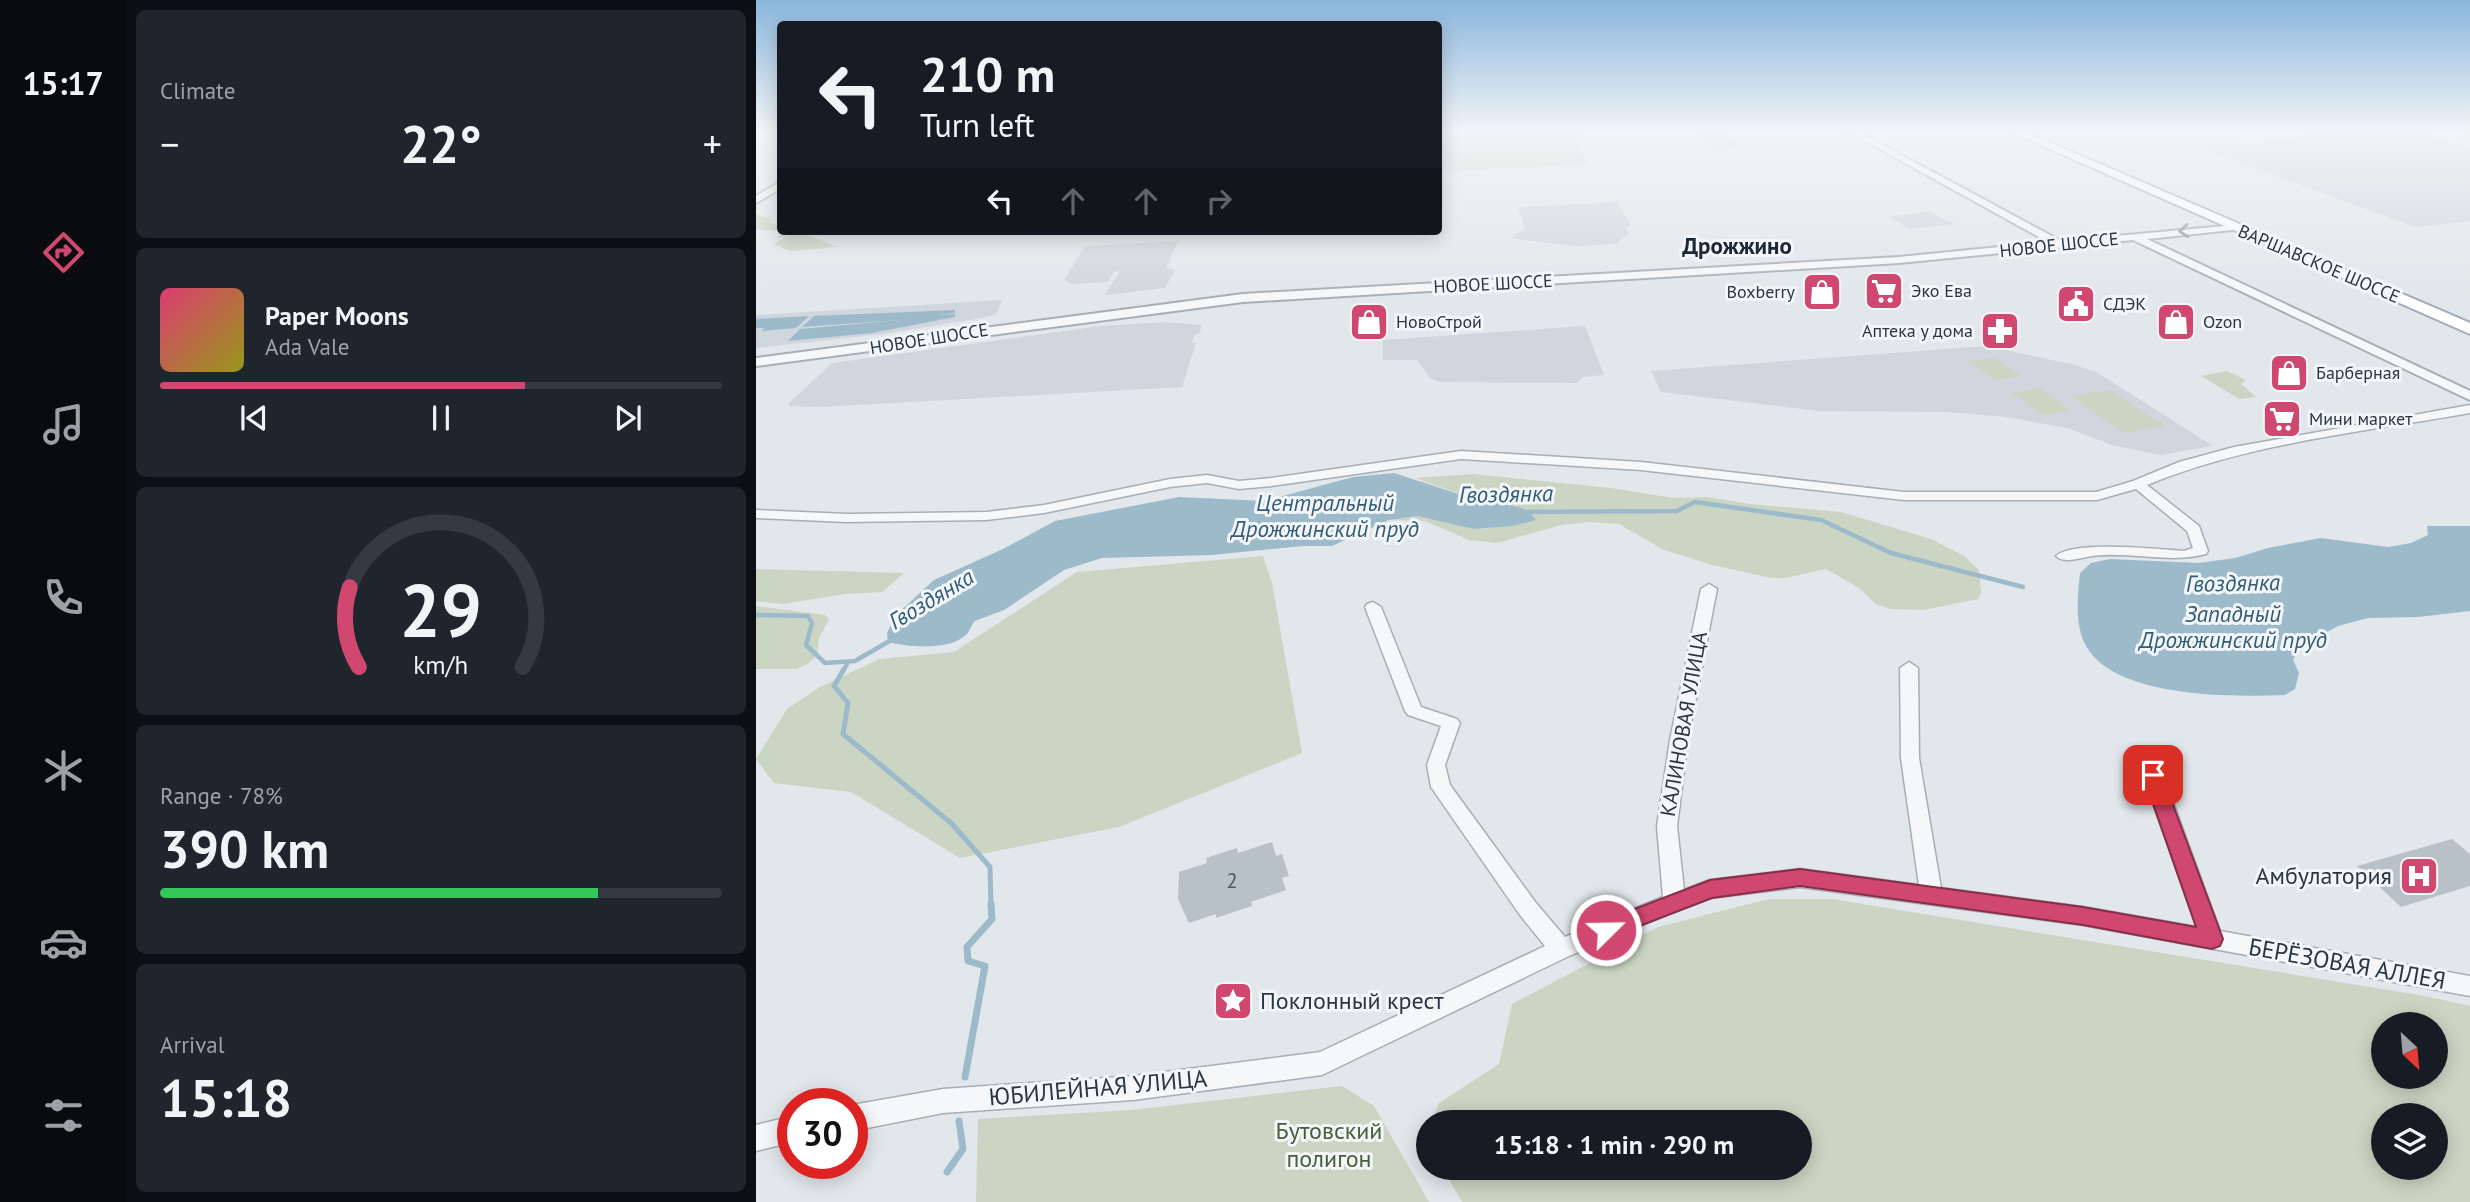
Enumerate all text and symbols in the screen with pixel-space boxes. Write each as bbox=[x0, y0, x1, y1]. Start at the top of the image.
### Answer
text: 210 m bbox=[920, 42, 1055, 106]
icon: left bbox=[805, 49, 896, 140]
text: 15:17 bbox=[22, 62, 104, 104]
text: Climate bbox=[160, 76, 235, 105]
text: Turn left bbox=[920, 104, 1035, 146]
text: 22° bbox=[400, 110, 482, 177]
text: − bbox=[160, 119, 179, 168]
text: + bbox=[703, 119, 722, 168]
icon: left bbox=[981, 182, 1019, 220]
icon: ahead bbox=[1054, 182, 1092, 220]
icon: ahead bbox=[1127, 182, 1165, 220]
icon: right bbox=[1200, 182, 1238, 220]
street label: ВАРШАВСКОЕ ШОССЕ bbox=[2235, 219, 2404, 308]
one-way arrow bbox=[2178, 223, 2189, 238]
street label: НОВОЕ ШОССЕ bbox=[1998, 227, 2120, 262]
icon: directions bbox=[39, 228, 88, 277]
district label: Дрожжино bbox=[1682, 231, 1792, 260]
street label: НОВОЕ ШОССЕ bbox=[1433, 269, 1553, 298]
supermarket icon: Эко Ева bbox=[1863, 270, 1905, 312]
shop icon: Boxberry bbox=[1801, 271, 1843, 313]
place label: Эко Ева bbox=[1911, 279, 1972, 302]
place label: Boxberry bbox=[1727, 280, 1796, 303]
public building icon: СДЭК bbox=[2055, 283, 2097, 325]
place label: СДЭК bbox=[2103, 292, 2146, 315]
text: Paper Moons bbox=[265, 299, 409, 332]
shop icon: НовоСтрой bbox=[1348, 301, 1390, 343]
shop icon: Ozon bbox=[2155, 301, 2197, 343]
place label: НовоСтрой bbox=[1396, 310, 1482, 333]
pharmacy icon: Аптека у дома bbox=[1979, 310, 2021, 352]
place label: Ozon bbox=[2203, 310, 2242, 333]
street label: НОВОЕ ШОССЕ bbox=[868, 318, 990, 359]
place label: Аптека у дома bbox=[1862, 319, 1973, 342]
text: Ada Vale bbox=[265, 332, 349, 361]
shop icon: Барберная bbox=[2268, 352, 2310, 394]
place label: Барберная bbox=[2316, 361, 2400, 384]
supermarket icon: Мини маркет bbox=[2261, 398, 2303, 440]
icon: previous bbox=[235, 399, 273, 437]
icon: pause bbox=[422, 399, 460, 437]
icon: next bbox=[609, 399, 647, 437]
icon: music bbox=[39, 400, 88, 449]
place label: Мини маркет bbox=[2309, 407, 2413, 430]
water label: Гвоздянка bbox=[1459, 478, 1553, 509]
water label: Центральный Дрожжинский пруд bbox=[1229, 488, 1419, 543]
water label: Гвоздянка bbox=[883, 562, 979, 635]
text: 29 bbox=[400, 563, 482, 657]
water label: Гвоздянка bbox=[2186, 567, 2280, 598]
icon: phone bbox=[39, 573, 88, 622]
water label: Западный Дрожжинский пруд bbox=[2137, 599, 2327, 654]
street label: КАЛИНОВАЯ УЛИЦА bbox=[1654, 629, 1713, 819]
text: km/h bbox=[414, 649, 468, 681]
pin bbox=[2123, 745, 2183, 805]
icon: climate bbox=[39, 746, 88, 795]
icon: arrive bbox=[2134, 756, 2172, 794]
text: Range · 78% bbox=[160, 781, 283, 810]
text: 390 km bbox=[160, 815, 329, 882]
hospital icon: Амбулатория bbox=[2398, 855, 2440, 897]
place label: Амбулатория bbox=[2256, 860, 2392, 891]
house number: 2 bbox=[1226, 867, 1238, 894]
position arrow bbox=[1569, 893, 1643, 967]
icon: car bbox=[39, 918, 88, 967]
street label: БЕРЁЗОВАЯ АЛЛЕЯ bbox=[2246, 931, 2448, 996]
place icon: Поклонный крест bbox=[1212, 980, 1254, 1022]
place label: Поклонный крест bbox=[1260, 985, 1444, 1016]
north arrow bbox=[2371, 1012, 2448, 1088]
map controls bbox=[2371, 1012, 2448, 1180]
text: Arrival bbox=[160, 1030, 224, 1059]
street label: ЮБИЛЕЙНАЯ УЛИЦА bbox=[987, 1063, 1208, 1112]
text: 15:18 bbox=[160, 1064, 292, 1131]
speed limit sign: 30 bbox=[777, 1088, 868, 1179]
icon: filters bbox=[39, 1091, 88, 1140]
button: layers bbox=[2371, 1103, 2448, 1180]
park label: Бутовский полигон bbox=[1276, 1115, 1382, 1174]
text: 15:18 · 1 min · 290 m bbox=[1494, 1128, 1734, 1161]

